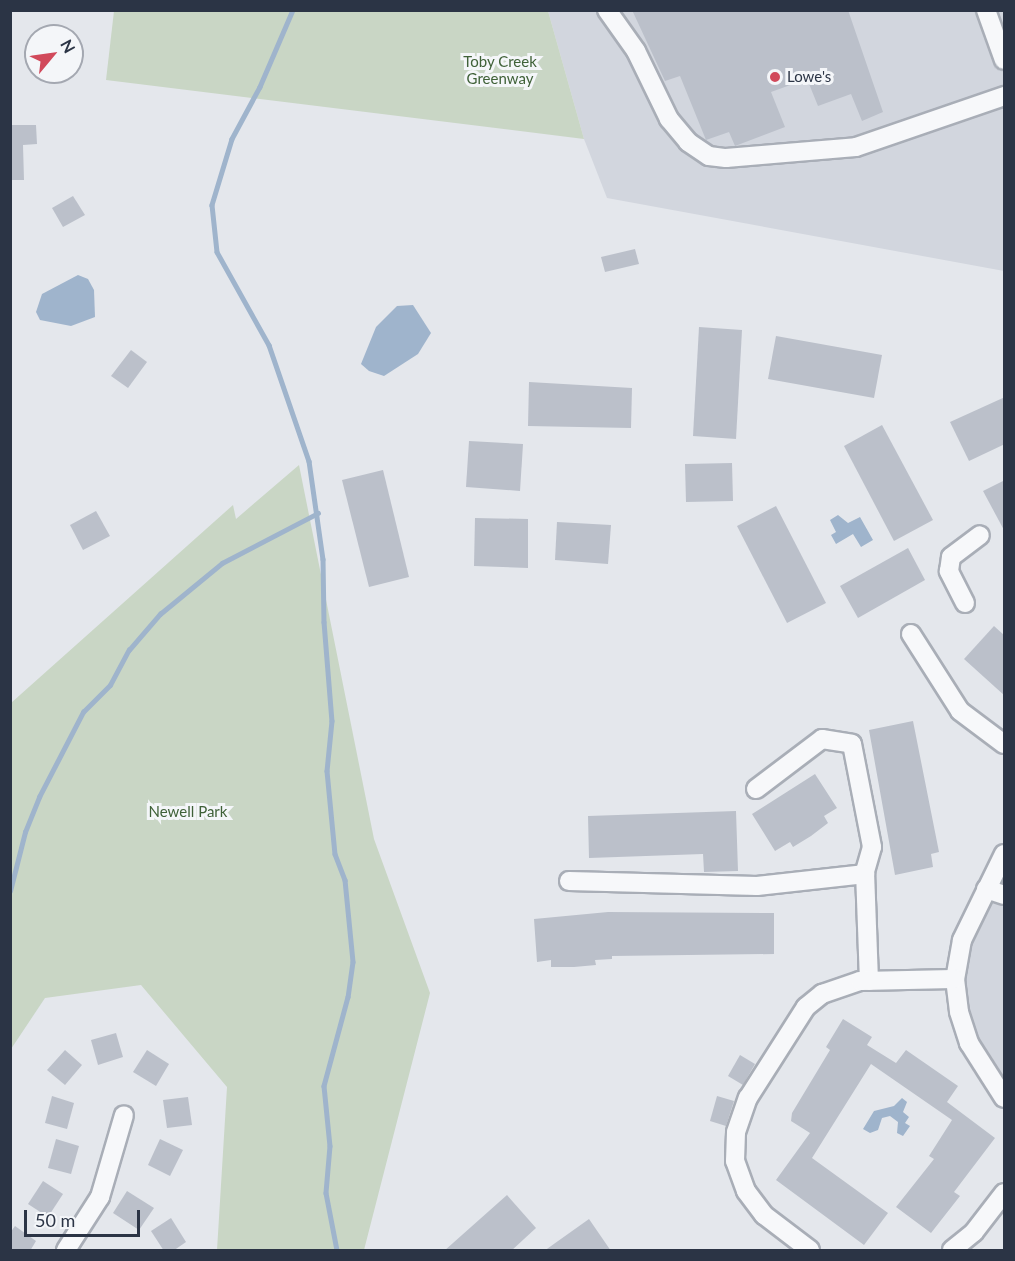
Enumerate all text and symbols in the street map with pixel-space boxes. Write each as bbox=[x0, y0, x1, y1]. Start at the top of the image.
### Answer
north arrow bbox=[24, 24, 84, 84]
text: N bbox=[57, 36, 80, 56]
park label: Toby Creek Greenway bbox=[463, 52, 537, 87]
place label: Lowe's bbox=[787, 68, 831, 86]
marker: Lowe's bbox=[768, 70, 782, 84]
park label: Newell Park bbox=[149, 803, 227, 821]
scale bar bbox=[27, 1198, 142, 1236]
text: 50 m bbox=[35, 1209, 75, 1231]

